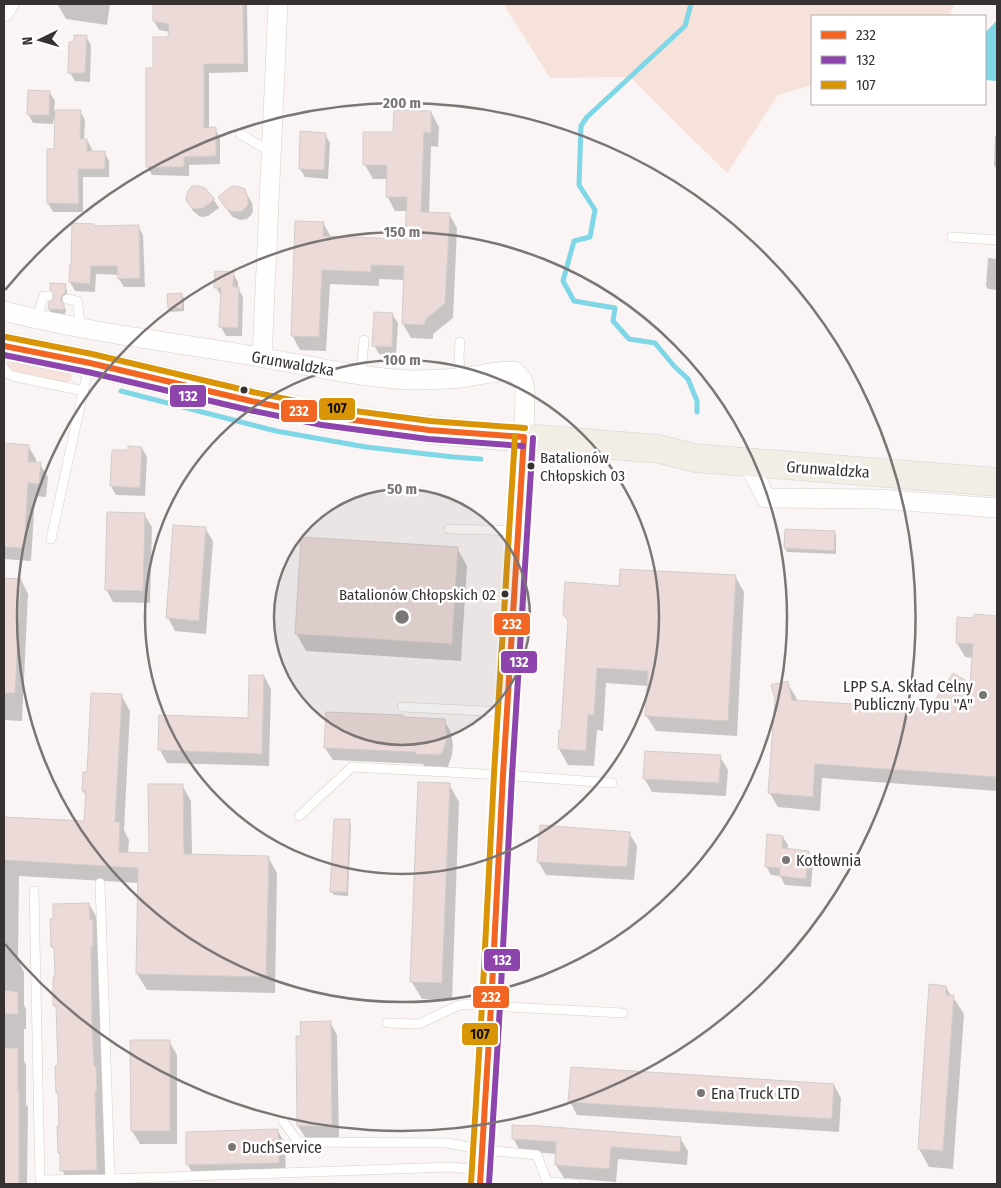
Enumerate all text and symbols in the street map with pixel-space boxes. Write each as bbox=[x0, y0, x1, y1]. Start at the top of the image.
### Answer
north arrow bbox=[15, 15, 65, 65]
legend bbox=[811, 15, 986, 105]
text: 232 bbox=[856, 26, 876, 44]
text: N bbox=[19, 36, 36, 46]
text: 132 bbox=[856, 51, 875, 69]
text: 107 bbox=[856, 76, 875, 94]
text: 200 m bbox=[382, 94, 421, 112]
text: 150 m bbox=[384, 223, 420, 241]
street label: Grunwaldzka bbox=[250, 347, 336, 380]
text: 100 m bbox=[383, 351, 421, 369]
line badge: 132 bbox=[169, 384, 207, 408]
unlabelled marker bbox=[239, 385, 249, 395]
text: 132 bbox=[179, 388, 198, 405]
line badge: 107 bbox=[318, 397, 356, 421]
line badge: 232 bbox=[280, 399, 318, 423]
text: 107 bbox=[327, 400, 347, 417]
text: 232 bbox=[288, 403, 309, 420]
place label: Batalionów Chłopskich 03 bbox=[540, 449, 625, 485]
street label: Grunwaldzka bbox=[786, 457, 870, 482]
marker: Batalionów Chłopskich 03 bbox=[526, 461, 536, 471]
text: 50 m bbox=[387, 480, 417, 498]
place label: Batalionów Chłopskich 02 bbox=[339, 586, 496, 604]
marker: Batalionów Chłopskich 02 bbox=[500, 589, 510, 599]
centre of rings bbox=[393, 608, 411, 626]
line badge: 232 bbox=[493, 612, 531, 636]
text: 232 bbox=[501, 616, 522, 633]
line badge: 132 bbox=[500, 650, 538, 674]
text: 132 bbox=[510, 654, 529, 671]
place label: LPP S.A. Skład Celny Publiczny Typu "A" bbox=[843, 677, 974, 714]
marker: LPP S.A. Skład Celny Publiczny Typu "A" bbox=[977, 689, 989, 701]
place label: Kotłownia bbox=[796, 851, 861, 870]
marker: Kotłownia bbox=[780, 854, 792, 866]
line badge: 132 bbox=[483, 948, 521, 972]
text: 132 bbox=[493, 952, 512, 969]
line badge: 232 bbox=[472, 985, 510, 1009]
text: 232 bbox=[480, 989, 501, 1006]
line badge: 107 bbox=[461, 1022, 499, 1046]
text: 107 bbox=[470, 1026, 490, 1043]
place label: Ena Truck LTD bbox=[711, 1084, 800, 1103]
marker: Ena Truck LTD bbox=[695, 1087, 707, 1099]
place label: DuchService bbox=[242, 1138, 322, 1157]
marker: DuchService bbox=[226, 1141, 238, 1153]

